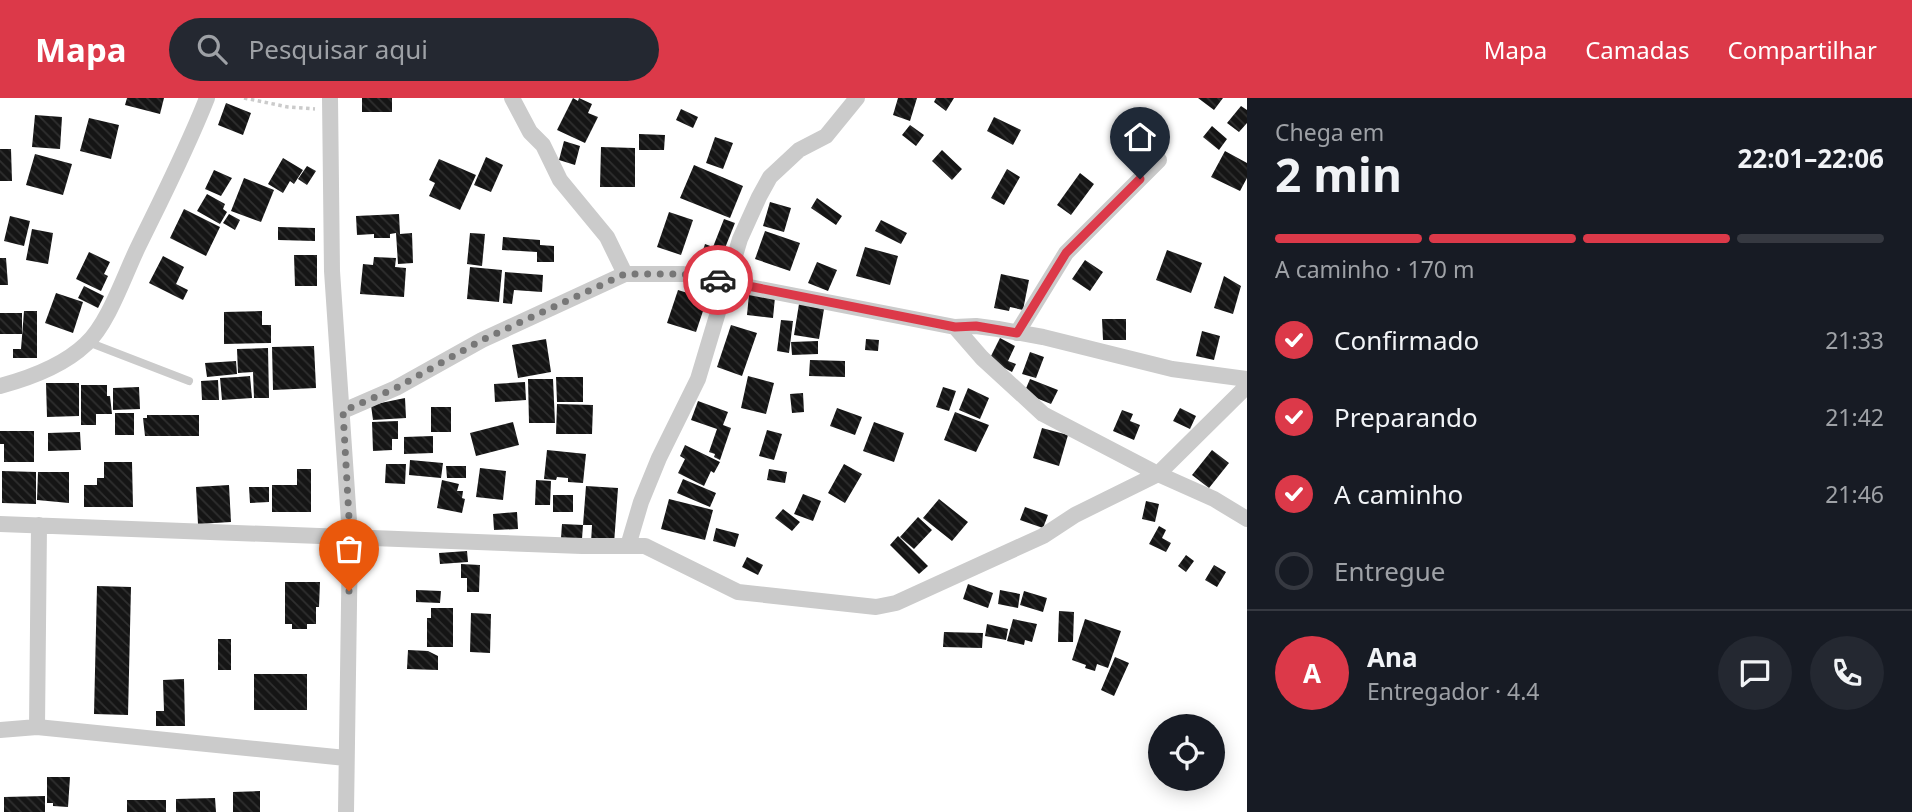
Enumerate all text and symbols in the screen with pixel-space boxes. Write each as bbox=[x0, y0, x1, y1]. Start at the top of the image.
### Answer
search box bbox=[169, 18, 659, 81]
text: Mapa bbox=[35, 27, 127, 72]
icon: search bbox=[193, 30, 231, 68]
text: Pesquisar aqui bbox=[249, 31, 428, 67]
text: Mapa bbox=[1484, 33, 1547, 66]
text: Camadas bbox=[1585, 33, 1689, 66]
text: Compartilhar bbox=[1727, 33, 1877, 66]
pin bbox=[1110, 107, 1170, 179]
text: Chega em bbox=[1275, 116, 1384, 148]
icon: home bbox=[1121, 118, 1159, 156]
text: 22:01–22:06 bbox=[1737, 140, 1884, 176]
text: 2 min bbox=[1275, 143, 1402, 205]
courier bbox=[683, 245, 753, 315]
text: A caminho · 170 m bbox=[1275, 253, 1474, 285]
icon: car bbox=[699, 261, 737, 299]
icon: check bbox=[1275, 321, 1313, 359]
text: Confirmado bbox=[1334, 322, 1479, 358]
text: 21:33 bbox=[1825, 324, 1884, 356]
icon: check bbox=[1275, 398, 1313, 436]
text: Preparando bbox=[1334, 399, 1478, 435]
text: 21:42 bbox=[1825, 401, 1884, 433]
icon: check bbox=[1275, 475, 1313, 513]
text: A caminho bbox=[1334, 476, 1463, 512]
text: 21:46 bbox=[1825, 478, 1884, 510]
pin bbox=[319, 519, 379, 591]
icon: bag bbox=[330, 530, 368, 568]
text: Entregue bbox=[1334, 553, 1446, 589]
button: chat bbox=[1718, 636, 1792, 710]
button: phone bbox=[1810, 636, 1884, 710]
text: Ana bbox=[1367, 639, 1417, 675]
text: A bbox=[1303, 655, 1321, 691]
text: Entregador · 4.4 bbox=[1367, 675, 1540, 707]
map controls bbox=[1148, 714, 1225, 791]
button: locate bbox=[1148, 714, 1225, 791]

